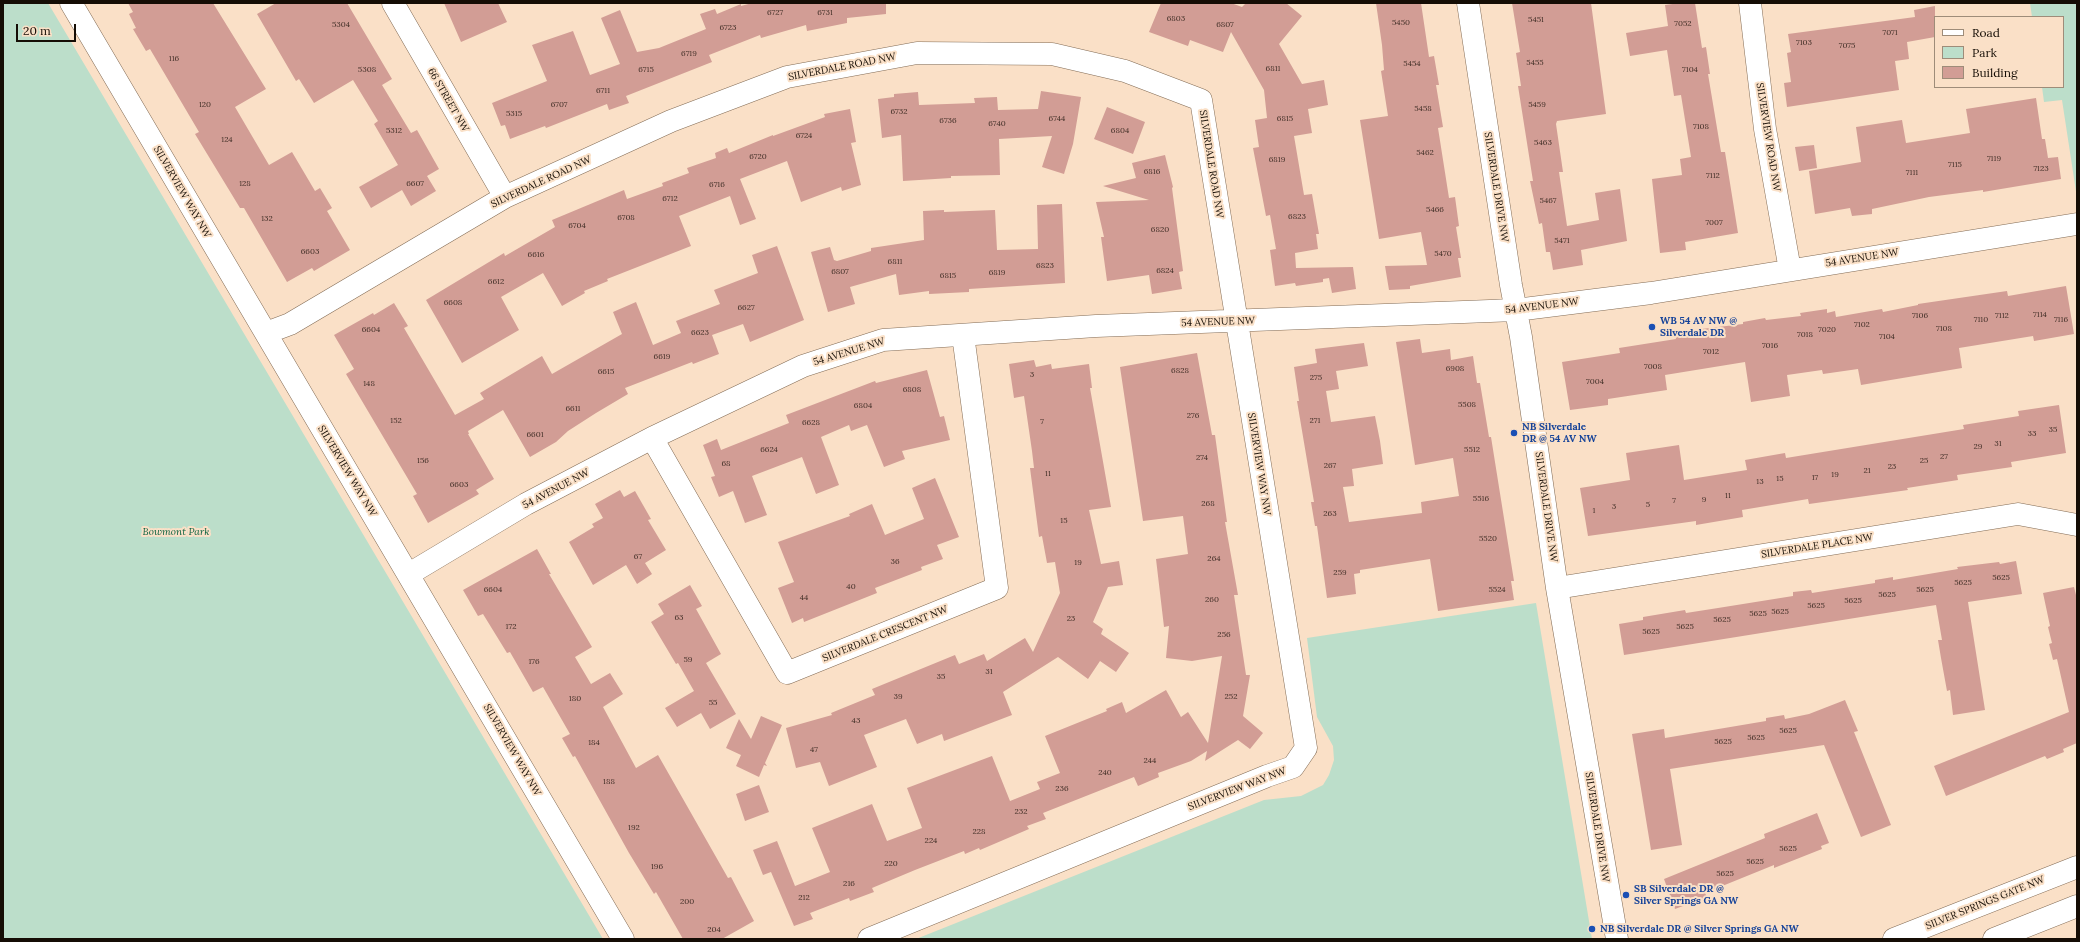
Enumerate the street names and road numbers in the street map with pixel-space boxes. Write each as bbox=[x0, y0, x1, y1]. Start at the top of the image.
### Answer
street label: SILVERDALE ROAD NW bbox=[787, 51, 897, 83]
street label: 66 STREET NW bbox=[425, 66, 471, 134]
street label: SILVERVIEW ROAD NW bbox=[1753, 82, 1783, 192]
street label: SILVERDALE ROAD NW bbox=[1197, 109, 1225, 219]
street label: SILVERDALE DRIVE NW bbox=[1481, 131, 1511, 243]
street label: SILVERVIEW WAY NW bbox=[151, 144, 213, 240]
street label: SILVERDALE ROAD NW bbox=[489, 153, 593, 211]
street label: 54 AVENUE NW bbox=[1825, 246, 1899, 270]
street label: 54 AVENUE NW bbox=[1505, 296, 1579, 316]
street label: 54 AVENUE NW bbox=[1181, 315, 1255, 329]
street label: 54 AVENUE NW bbox=[812, 335, 886, 369]
street label: SILVERVIEW WAY NW bbox=[1245, 412, 1273, 516]
street label: SILVERVIEW WAY NW bbox=[315, 423, 379, 519]
street label: SILVERDALE DRIVE NW bbox=[1532, 451, 1560, 563]
street label: 54 AVENUE NW bbox=[521, 466, 591, 512]
street label: SILVERDALE PLACE NW bbox=[1760, 531, 1874, 561]
street label: SILVERDALE CRESCENT NW bbox=[821, 603, 949, 665]
street label: SILVERVIEW WAY NW bbox=[481, 702, 543, 798]
street label: SILVERVIEW WAY NW bbox=[1186, 765, 1288, 813]
street label: SILVERDALE DRIVE NW bbox=[1582, 771, 1612, 883]
street label: SILVER SPRINGS GATE NW bbox=[1924, 874, 2046, 932]

